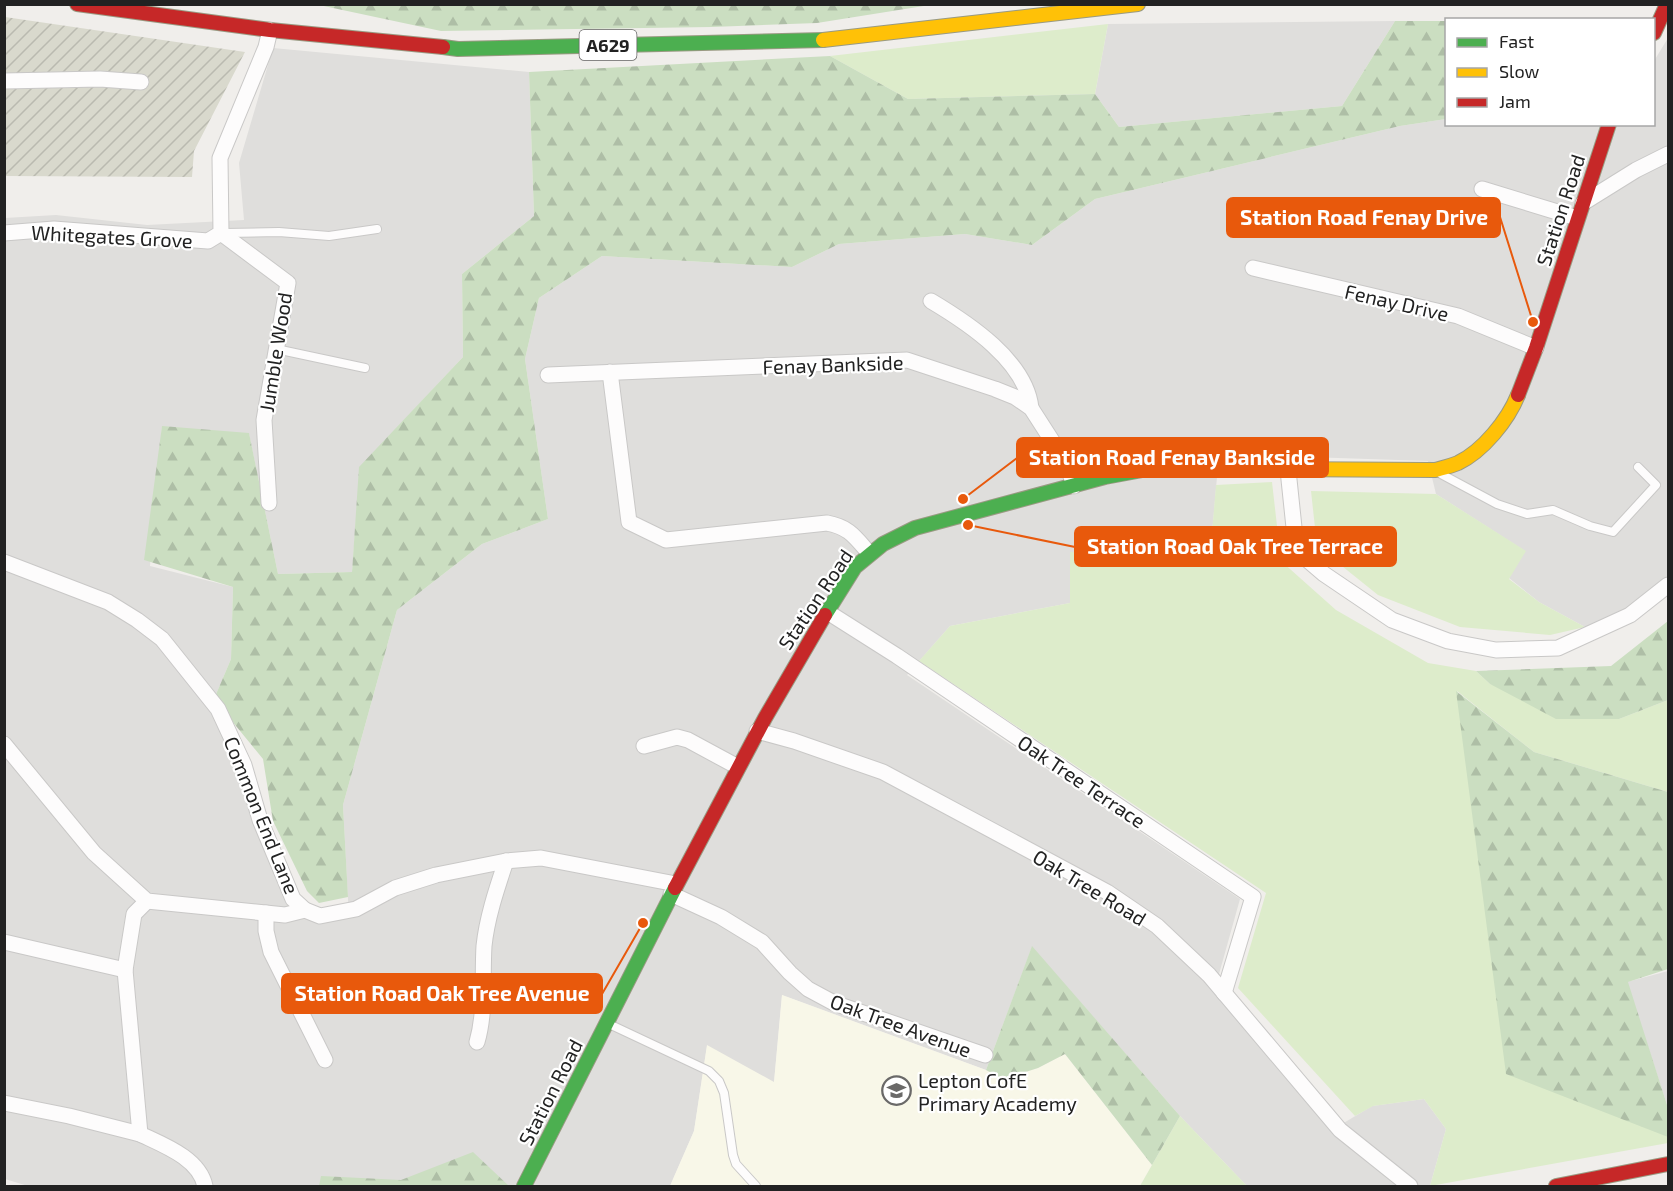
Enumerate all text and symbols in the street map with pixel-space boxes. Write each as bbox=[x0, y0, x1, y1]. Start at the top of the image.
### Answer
legend bbox=[1445, 18, 1655, 126]
road number: A629 bbox=[580, 30, 636, 60]
text: Fast bbox=[1499, 30, 1534, 52]
text: Slow bbox=[1499, 60, 1540, 82]
text: Jam bbox=[1499, 90, 1531, 112]
street label: Station Road bbox=[1531, 151, 1589, 269]
callout: Station Road Fenay Drive bbox=[1227, 198, 1500, 237]
text: Station Road Fenay Drive bbox=[1240, 204, 1488, 230]
street label: Whitegates Grove bbox=[31, 220, 193, 252]
street label: Fenay Drive bbox=[1343, 278, 1451, 326]
street label: Jumble Wood bbox=[254, 290, 296, 414]
street label: Fenay Bankside bbox=[762, 350, 904, 378]
callout: Station Road Fenay Bankside bbox=[1017, 438, 1328, 477]
text: Station Road Fenay Bankside bbox=[1029, 444, 1315, 470]
callout: Station Road Oak Tree Terrace bbox=[1075, 527, 1396, 566]
text: Station Road Oak Tree Terrace bbox=[1087, 533, 1383, 558]
street label: Station Road bbox=[773, 544, 857, 654]
street label: Oak Tree Terrace bbox=[1014, 729, 1150, 833]
street label: Common End Lane bbox=[219, 733, 305, 897]
street label: Oak Tree Road bbox=[1029, 844, 1151, 930]
callout: Station Road Oak Tree Avenue bbox=[282, 974, 602, 1013]
text: Station Road Oak Tree Avenue bbox=[294, 980, 590, 1005]
street label: Oak Tree Avenue bbox=[827, 988, 975, 1062]
street label: Station Road bbox=[513, 1035, 587, 1149]
place label: Lepton CofE Primary Academy bbox=[918, 1068, 1077, 1115]
school or university icon: Lepton CofE Primary Academy bbox=[881, 1075, 913, 1107]

